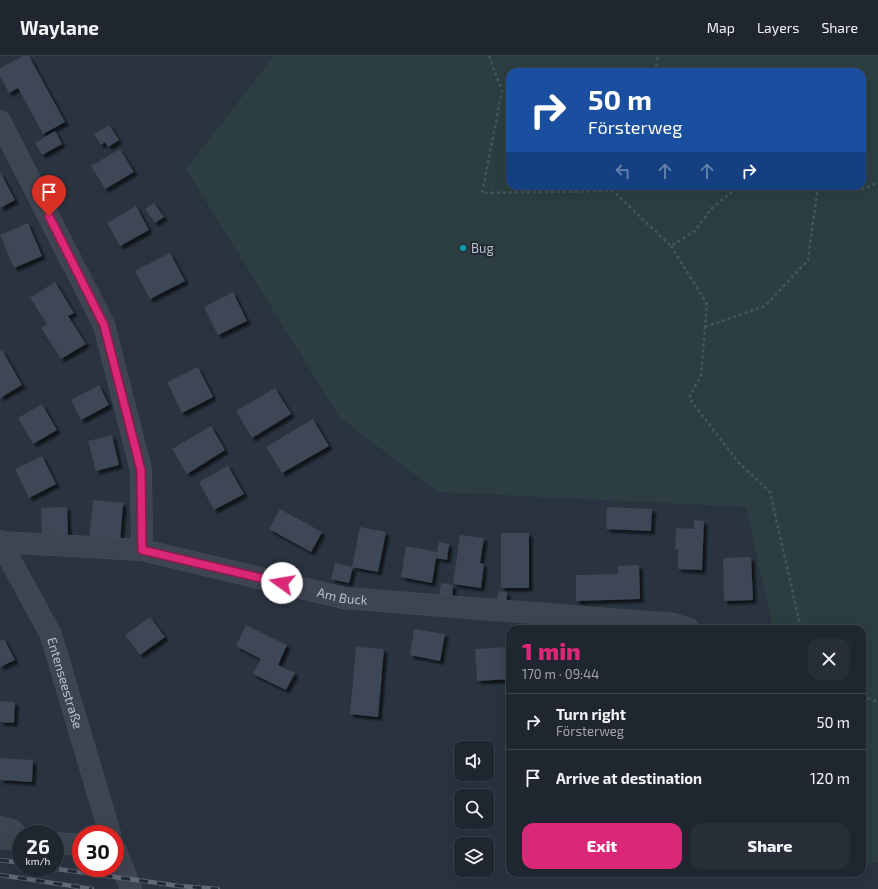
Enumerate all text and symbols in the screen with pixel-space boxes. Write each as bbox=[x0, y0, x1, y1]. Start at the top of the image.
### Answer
text: Waylane bbox=[20, 16, 99, 39]
text: Map bbox=[707, 19, 735, 36]
text: Layers bbox=[757, 19, 799, 36]
text: Share bbox=[821, 19, 858, 36]
text: 50 m bbox=[588, 82, 652, 116]
icon: right bbox=[522, 84, 574, 136]
text: Försterweg bbox=[588, 116, 682, 138]
icon: left bbox=[612, 160, 634, 182]
icon: ahead bbox=[654, 160, 676, 182]
icon: ahead bbox=[696, 160, 718, 182]
icon: right bbox=[738, 160, 760, 182]
pin bbox=[32, 175, 66, 216]
icon: arrive bbox=[38, 181, 60, 203]
place label: Bug bbox=[471, 240, 494, 256]
marker: Bug bbox=[458, 243, 468, 253]
position arrow bbox=[261, 562, 303, 604]
street label: Am Buck bbox=[316, 584, 369, 608]
street label: Entenseestraße bbox=[44, 635, 86, 731]
text: 1 min bbox=[522, 636, 581, 665]
button: close bbox=[808, 638, 850, 680]
text: 170 m · 09:44 bbox=[522, 666, 599, 682]
text: Turn right bbox=[556, 705, 626, 723]
icon: right bbox=[522, 711, 544, 733]
text: 50 m bbox=[816, 713, 850, 731]
text: Försterweg bbox=[556, 723, 624, 739]
map controls bbox=[454, 741, 494, 877]
button: sound bbox=[454, 741, 494, 781]
icon: arrive bbox=[522, 767, 544, 789]
text: Arrive at destination bbox=[556, 769, 702, 787]
text: 120 m bbox=[810, 769, 850, 787]
button: search bbox=[454, 789, 494, 829]
button: Exit bbox=[522, 823, 682, 869]
button: Share bbox=[690, 823, 850, 869]
speed limit sign: 30 bbox=[72, 825, 124, 877]
text: 26 bbox=[26, 834, 50, 858]
button: layers bbox=[454, 837, 494, 877]
text: km/h bbox=[26, 855, 50, 867]

